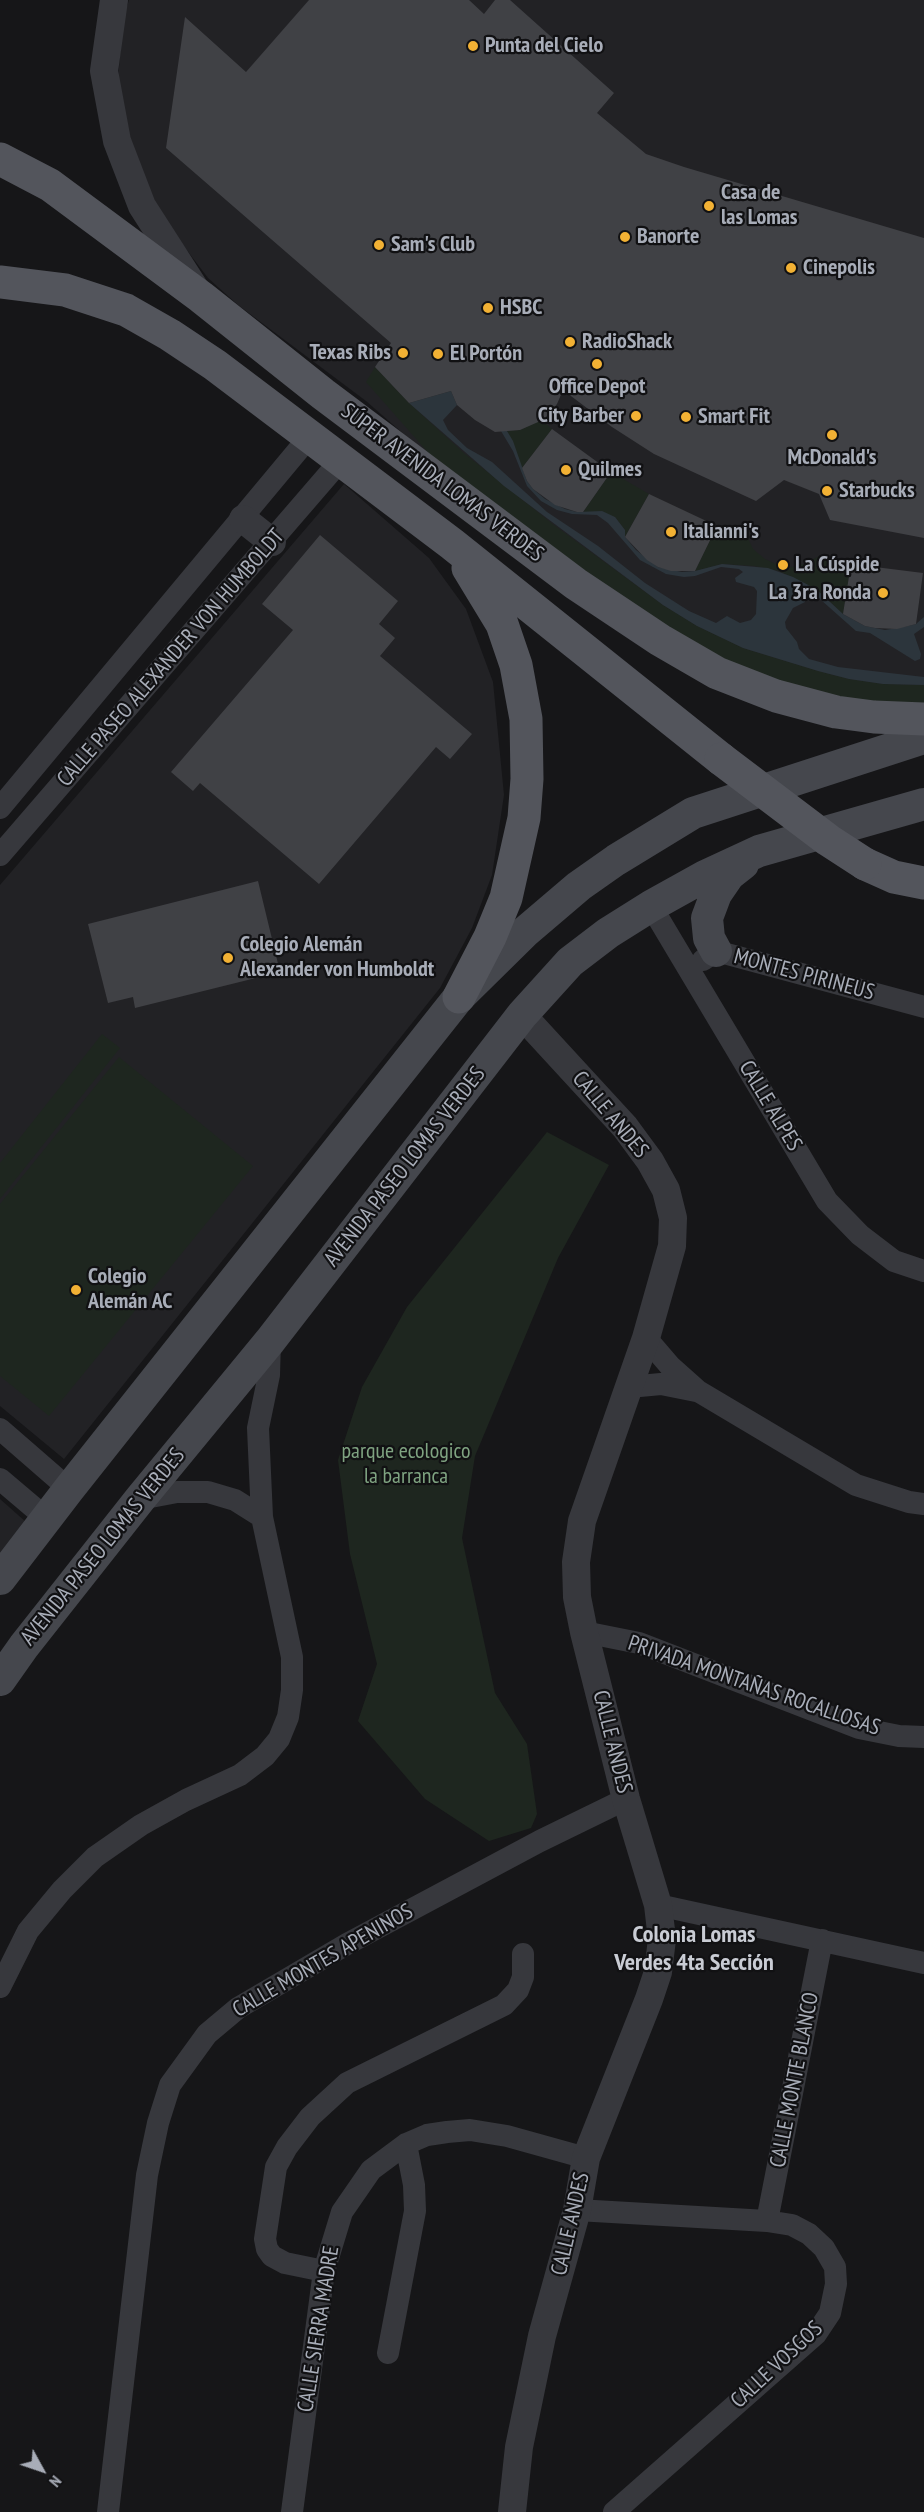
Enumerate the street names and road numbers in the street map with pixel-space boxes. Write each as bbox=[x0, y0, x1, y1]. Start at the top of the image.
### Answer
street label: SÚPER AVENIDA LOMAS VERDES bbox=[336, 398, 548, 568]
street label: CALLE PASEO ALEXANDER VON HUMBOLDT bbox=[52, 524, 290, 792]
street label: MONTES PIRINEUS bbox=[731, 944, 877, 1006]
street label: CALLE ALPES bbox=[733, 1056, 807, 1156]
street label: AVENIDA PASEO LOMAS VERDES bbox=[319, 1062, 491, 1272]
street label: CALLE ANDES bbox=[566, 1066, 654, 1164]
street label: AVENIDA PASEO LOMAS VERDES bbox=[15, 1443, 191, 1651]
street label: PRIVADA MONTAÑAS ROCALLOSAS bbox=[624, 1630, 884, 1742]
street label: CALLE ANDES bbox=[586, 1688, 638, 1796]
street label: CALLE MONTES APENINOS bbox=[228, 1899, 418, 2023]
street label: CALLE MONTE BLANCO bbox=[765, 1990, 825, 2170]
street label: CALLE ANDES bbox=[546, 2170, 596, 2278]
street label: CALLE SIERRA MADRE bbox=[293, 2244, 345, 2414]
street label: CALLE VOSGOS bbox=[726, 2316, 828, 2414]

